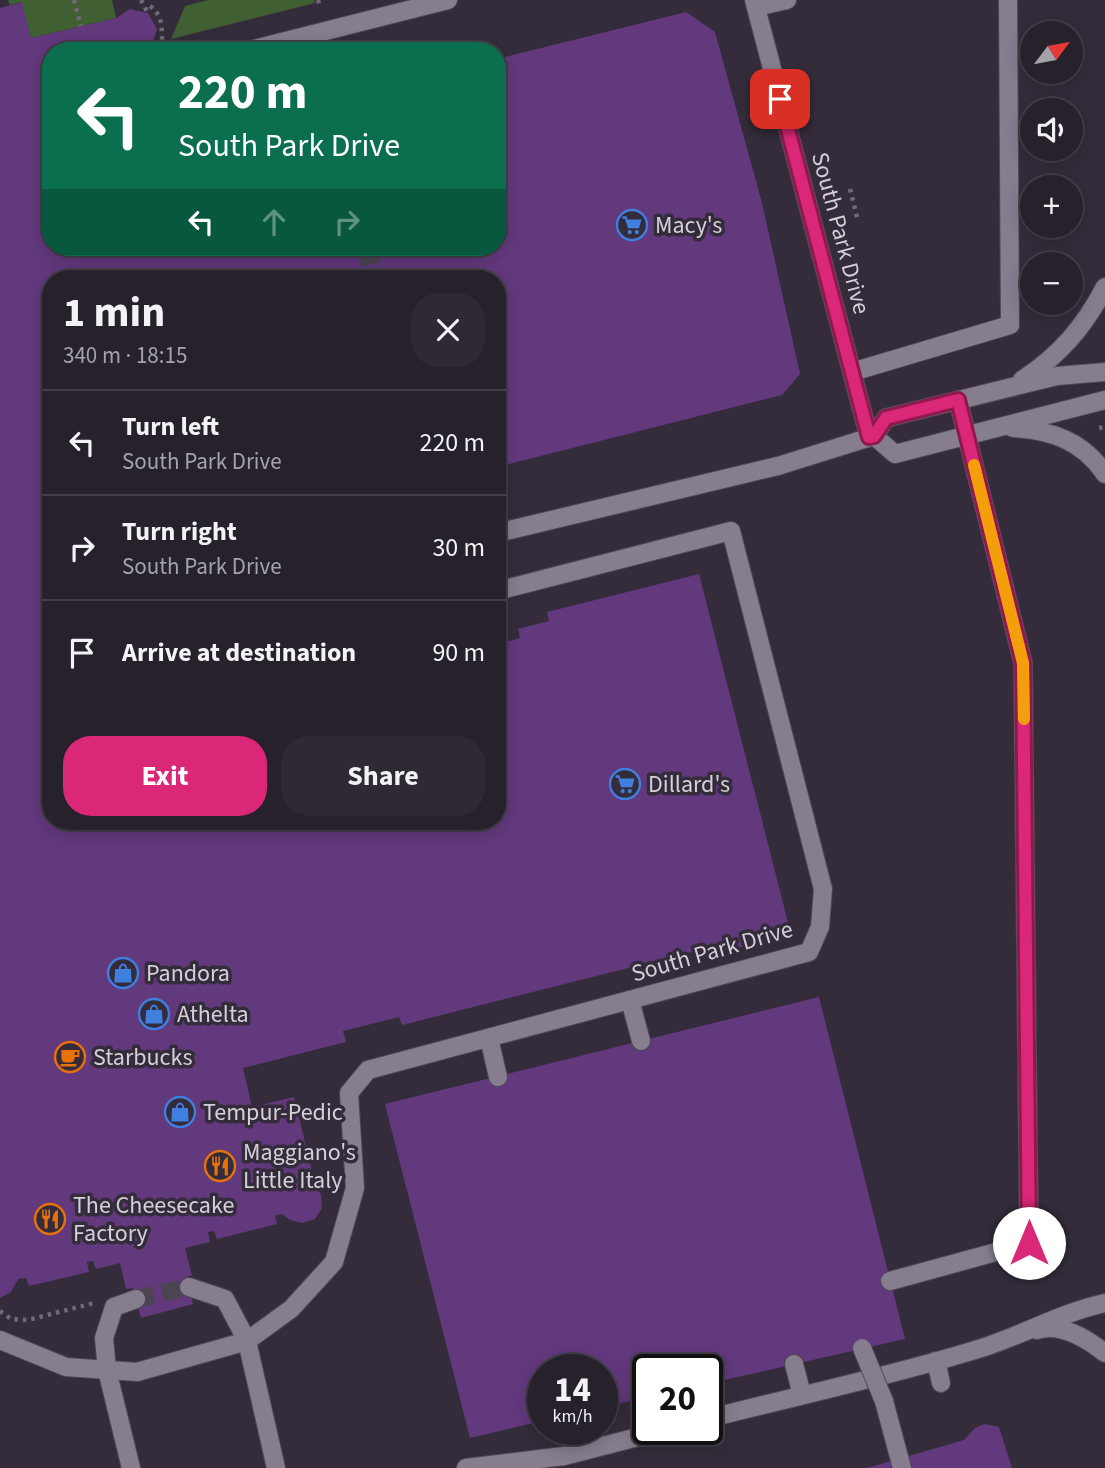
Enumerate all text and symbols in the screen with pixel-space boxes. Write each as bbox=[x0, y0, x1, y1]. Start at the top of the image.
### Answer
north arrow bbox=[1020, 21, 1083, 84]
map controls bbox=[1020, 21, 1083, 315]
text: 220 m bbox=[178, 58, 307, 128]
pin bbox=[750, 69, 810, 129]
icon: left bbox=[63, 70, 154, 161]
icon: arrive bbox=[761, 80, 799, 118]
button: sound bbox=[1020, 98, 1083, 161]
text: South Park Drive bbox=[178, 123, 400, 169]
street label: South Park Drive bbox=[802, 148, 879, 318]
button: + bbox=[1020, 175, 1083, 238]
icon: left bbox=[182, 203, 220, 241]
icon: ahead bbox=[255, 203, 293, 241]
icon: right bbox=[328, 203, 366, 241]
supermarket icon: Macy's bbox=[615, 208, 649, 242]
place label: Macy's bbox=[655, 208, 722, 243]
button: − bbox=[1020, 252, 1083, 315]
text: 1 min bbox=[63, 283, 165, 343]
button: close bbox=[411, 293, 485, 367]
text: 340 m · 18:15 bbox=[63, 339, 187, 372]
text: Turn left bbox=[122, 408, 219, 445]
icon: left bbox=[63, 424, 101, 462]
text: 220 m bbox=[419, 424, 485, 461]
text: South Park Drive bbox=[122, 445, 282, 478]
text: Turn right bbox=[122, 513, 237, 550]
icon: right bbox=[63, 529, 101, 567]
text: 30 m bbox=[432, 529, 485, 566]
text: South Park Drive bbox=[122, 550, 282, 583]
icon: arrive bbox=[63, 634, 101, 672]
text: Arrive at destination bbox=[122, 634, 356, 671]
text: 90 m bbox=[432, 634, 485, 671]
button: Exit bbox=[63, 736, 267, 816]
button: Share bbox=[281, 736, 485, 816]
supermarket icon: Dillard's bbox=[608, 767, 642, 801]
place label: Dillard's bbox=[648, 767, 730, 802]
street label: South Park Drive bbox=[627, 912, 797, 991]
shop icon: Pandora bbox=[106, 956, 140, 990]
place label: Pandora bbox=[146, 956, 230, 991]
shop icon: Athelta bbox=[137, 997, 171, 1031]
place label: Athelta bbox=[177, 997, 249, 1032]
cafe icon: Starbucks bbox=[53, 1040, 87, 1074]
place label: Starbucks bbox=[93, 1040, 192, 1075]
shop icon: Tempur-Pedic bbox=[163, 1095, 197, 1129]
place label: Tempur-Pedic bbox=[203, 1095, 343, 1130]
place label: Maggiano's Little Italy bbox=[243, 1135, 356, 1198]
restaurant icon: Maggiano's Little Italy bbox=[203, 1149, 237, 1183]
place label: The Cheesecake Factory bbox=[73, 1188, 234, 1251]
restaurant icon: The Cheesecake Factory bbox=[33, 1202, 67, 1236]
position arrow bbox=[992, 1206, 1066, 1280]
speed limit sign: 20 bbox=[632, 1354, 723, 1445]
text: 14 bbox=[554, 1365, 591, 1415]
text: km/h bbox=[553, 1404, 592, 1429]

